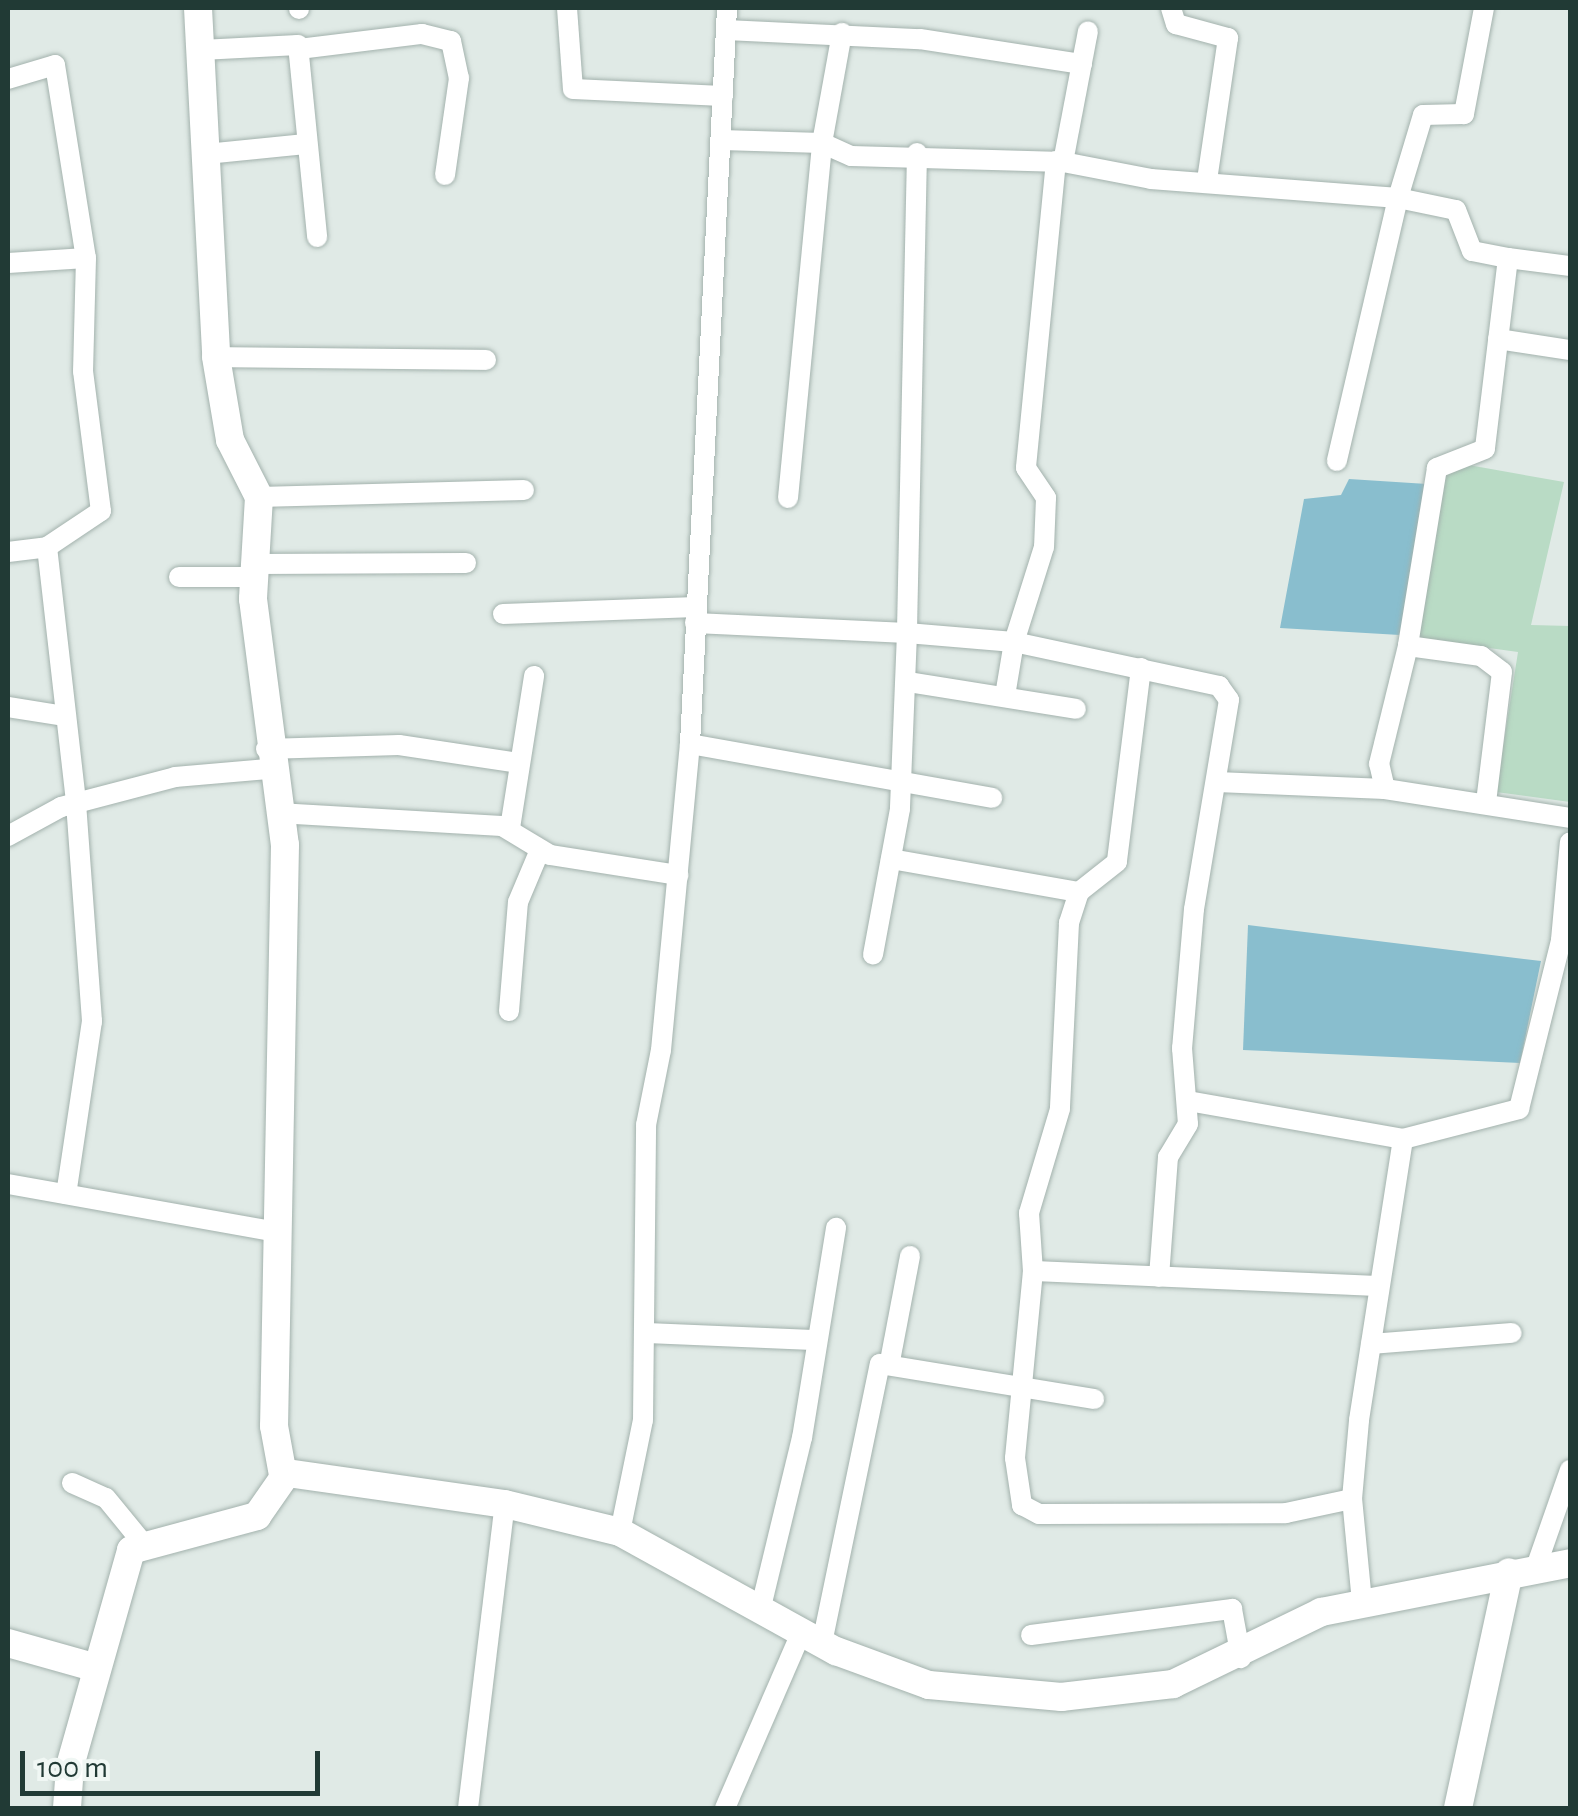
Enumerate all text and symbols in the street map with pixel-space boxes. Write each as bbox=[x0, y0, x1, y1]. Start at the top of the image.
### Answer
scale bar bbox=[25, 1731, 325, 1793]
text: 100 m bbox=[37, 1753, 108, 1783]

